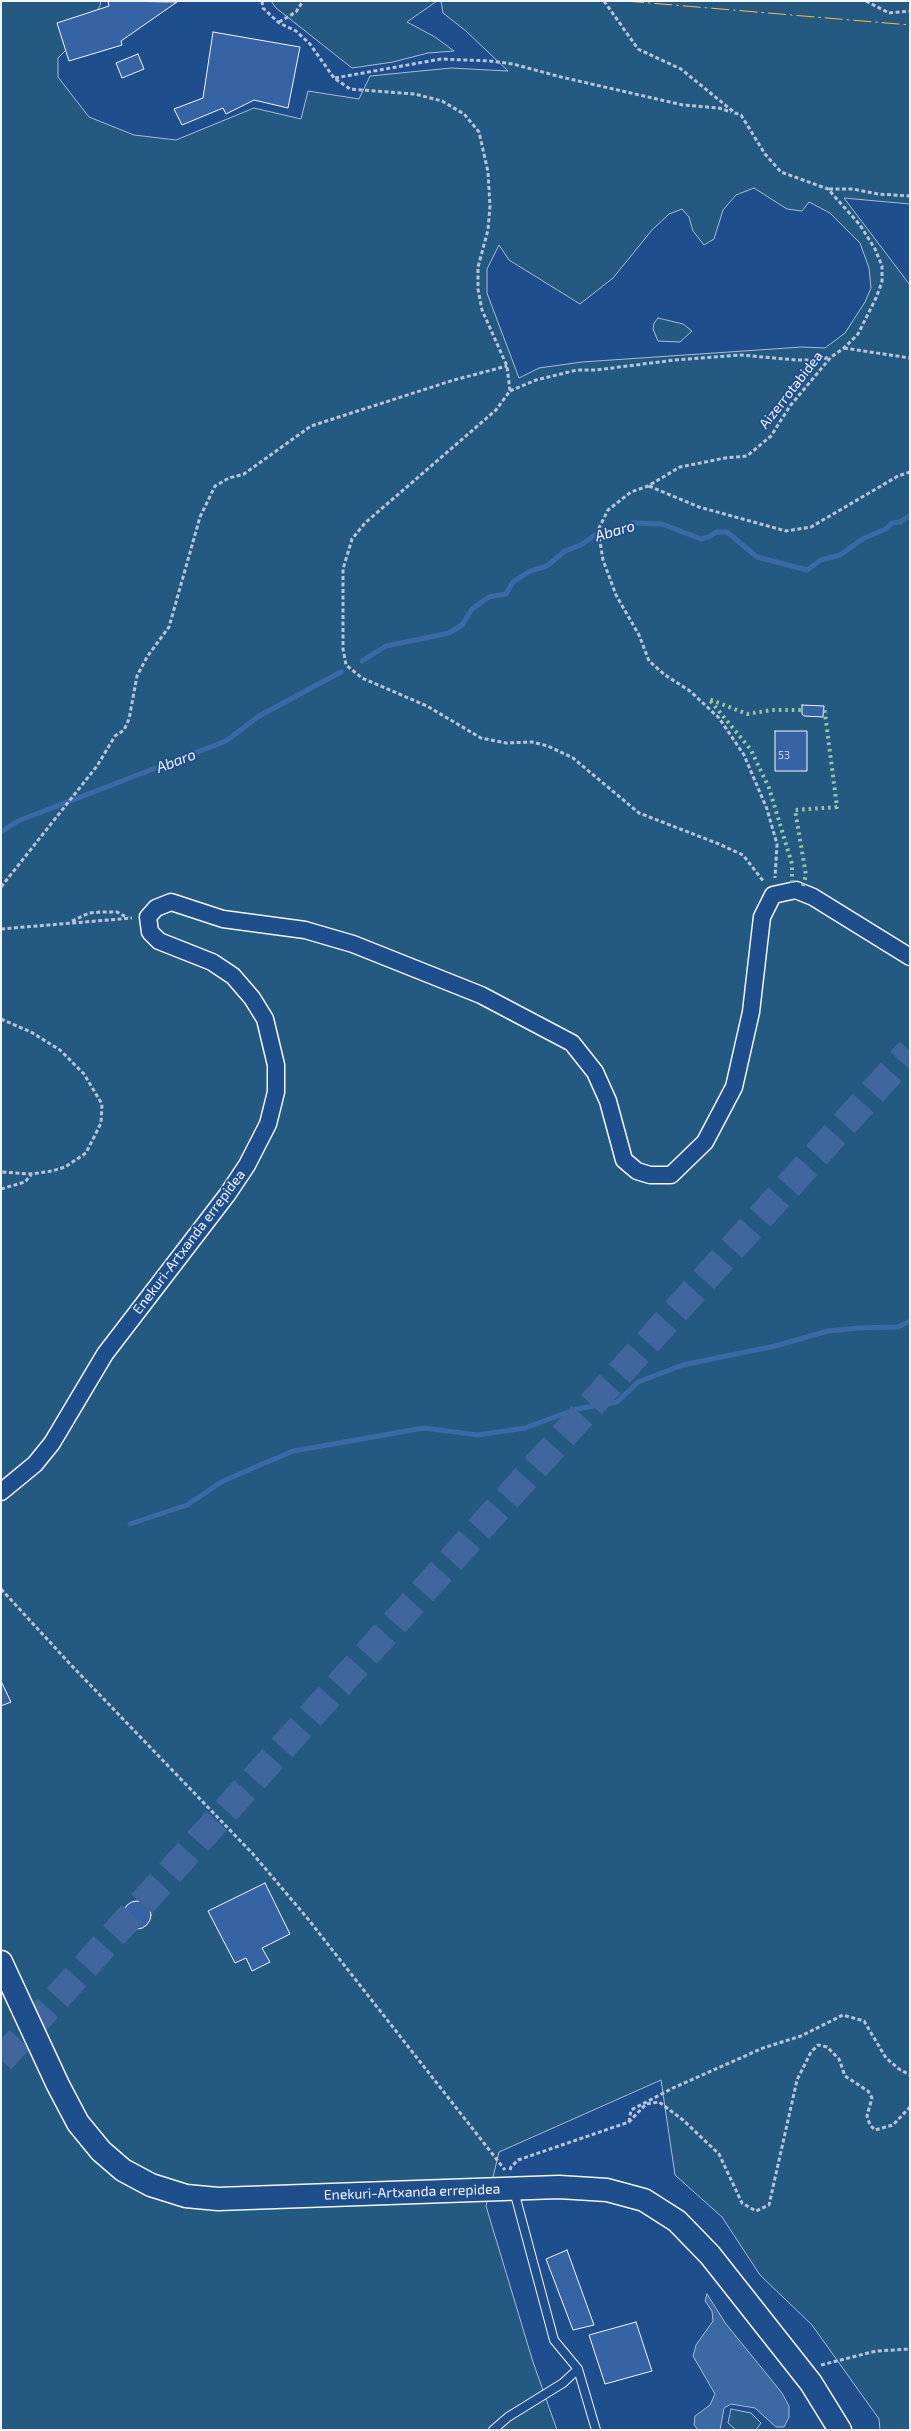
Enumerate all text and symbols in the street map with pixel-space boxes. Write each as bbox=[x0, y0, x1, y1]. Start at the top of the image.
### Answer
street label: Aizerrotabidea bbox=[756, 348, 826, 432]
water label: Abaro bbox=[593, 517, 637, 545]
water label: Abaro bbox=[154, 745, 198, 777]
house number: 53 bbox=[778, 748, 790, 762]
street label: Enekuri-Artxanda errepidea bbox=[129, 1166, 249, 1318]
street label: Enekuri-Artxanda errepidea bbox=[323, 2181, 501, 2203]

